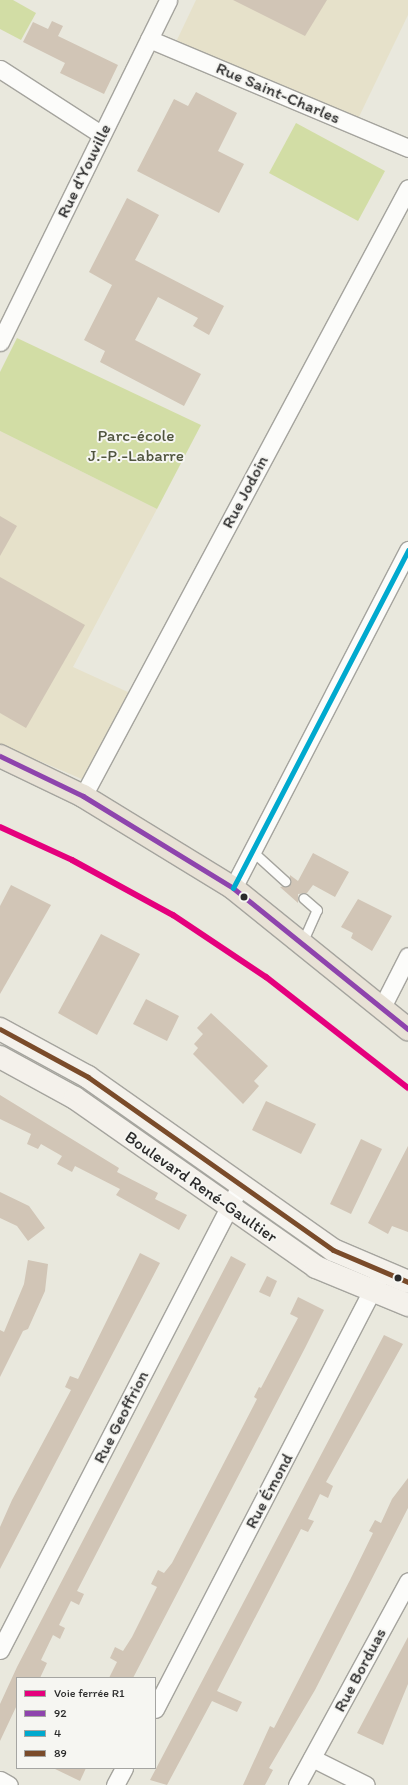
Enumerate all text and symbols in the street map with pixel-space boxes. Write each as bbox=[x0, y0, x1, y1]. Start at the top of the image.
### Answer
street label: Rue Saint-Charles bbox=[213, 58, 343, 128]
street label: Rue d'Youville bbox=[53, 121, 115, 221]
park label: Parc-école J.-P.-Labarre bbox=[88, 426, 184, 466]
street label: Rue Jodoin bbox=[217, 452, 273, 532]
unlabelled marker bbox=[239, 892, 249, 902]
street label: Boulevard René-Gaultier bbox=[121, 1127, 281, 1247]
unlabelled marker bbox=[393, 1273, 403, 1283]
street label: Rue Geoffrion bbox=[89, 1367, 153, 1467]
street label: Rue Émond bbox=[241, 1450, 297, 1532]
street label: Rue Borduas bbox=[329, 1624, 391, 1716]
legend bbox=[16, 1677, 156, 1769]
text: Voie ferrée R1 bbox=[54, 1686, 125, 1700]
text: 92 bbox=[54, 1706, 67, 1720]
text: 4 bbox=[54, 1726, 61, 1740]
text: 89 bbox=[54, 1746, 67, 1760]

